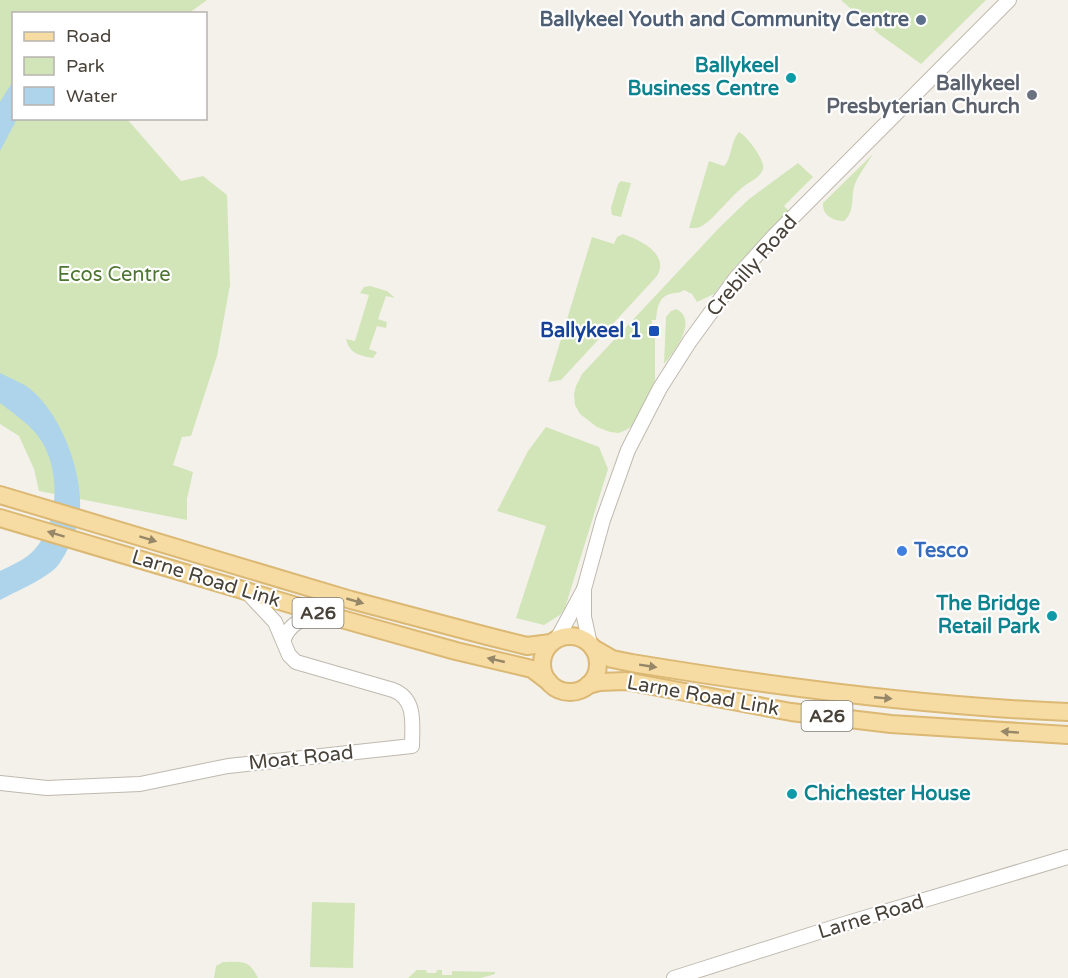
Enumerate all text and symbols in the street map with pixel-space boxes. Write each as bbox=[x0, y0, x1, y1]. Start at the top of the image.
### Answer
place label: Ballykeel Youth and Community Centre bbox=[539, 8, 909, 32]
legend bbox=[12, 12, 207, 120]
marker: Ballykeel Youth and Community Centre bbox=[914, 13, 928, 27]
text: Road bbox=[66, 25, 111, 47]
place label: Ballykeel Business Centre bbox=[627, 54, 779, 101]
text: Park bbox=[66, 55, 105, 77]
marker: Ballykeel Business Centre bbox=[784, 71, 798, 85]
place label: Ballykeel Presbyterian Church bbox=[826, 72, 1020, 119]
text: Water bbox=[66, 85, 117, 107]
marker: Ballykeel Presbyterian Church bbox=[1025, 88, 1039, 102]
street label: Crebilly Road bbox=[702, 211, 802, 321]
park label: Ecos Centre bbox=[57, 263, 171, 287]
place label: Ballykeel 1 bbox=[540, 319, 642, 343]
marker: Ballykeel 1 bbox=[647, 324, 661, 338]
one-way arrow bbox=[47, 529, 65, 538]
one-way arrow bbox=[139, 535, 157, 544]
place label: Tesco bbox=[913, 539, 969, 563]
marker: Tesco bbox=[895, 544, 909, 558]
street label: Larne Road Link bbox=[129, 545, 283, 613]
place label: The Bridge Retail Park bbox=[935, 592, 1040, 639]
one-way arrow bbox=[347, 597, 365, 606]
road number: A26 bbox=[292, 598, 344, 628]
marker: The Bridge Retail Park bbox=[1045, 609, 1059, 623]
one-way arrow bbox=[487, 654, 505, 664]
one-way arrow bbox=[639, 662, 658, 671]
street label: Larne Road Link bbox=[625, 671, 781, 721]
one-way arrow bbox=[874, 693, 893, 703]
road number: A26 bbox=[802, 701, 852, 731]
one-way arrow bbox=[1000, 728, 1019, 737]
street label: Moat Road bbox=[247, 741, 355, 775]
place label: Chichester House bbox=[804, 782, 971, 806]
marker: Chichester House bbox=[785, 787, 799, 801]
street label: Larne Road bbox=[815, 890, 927, 944]

